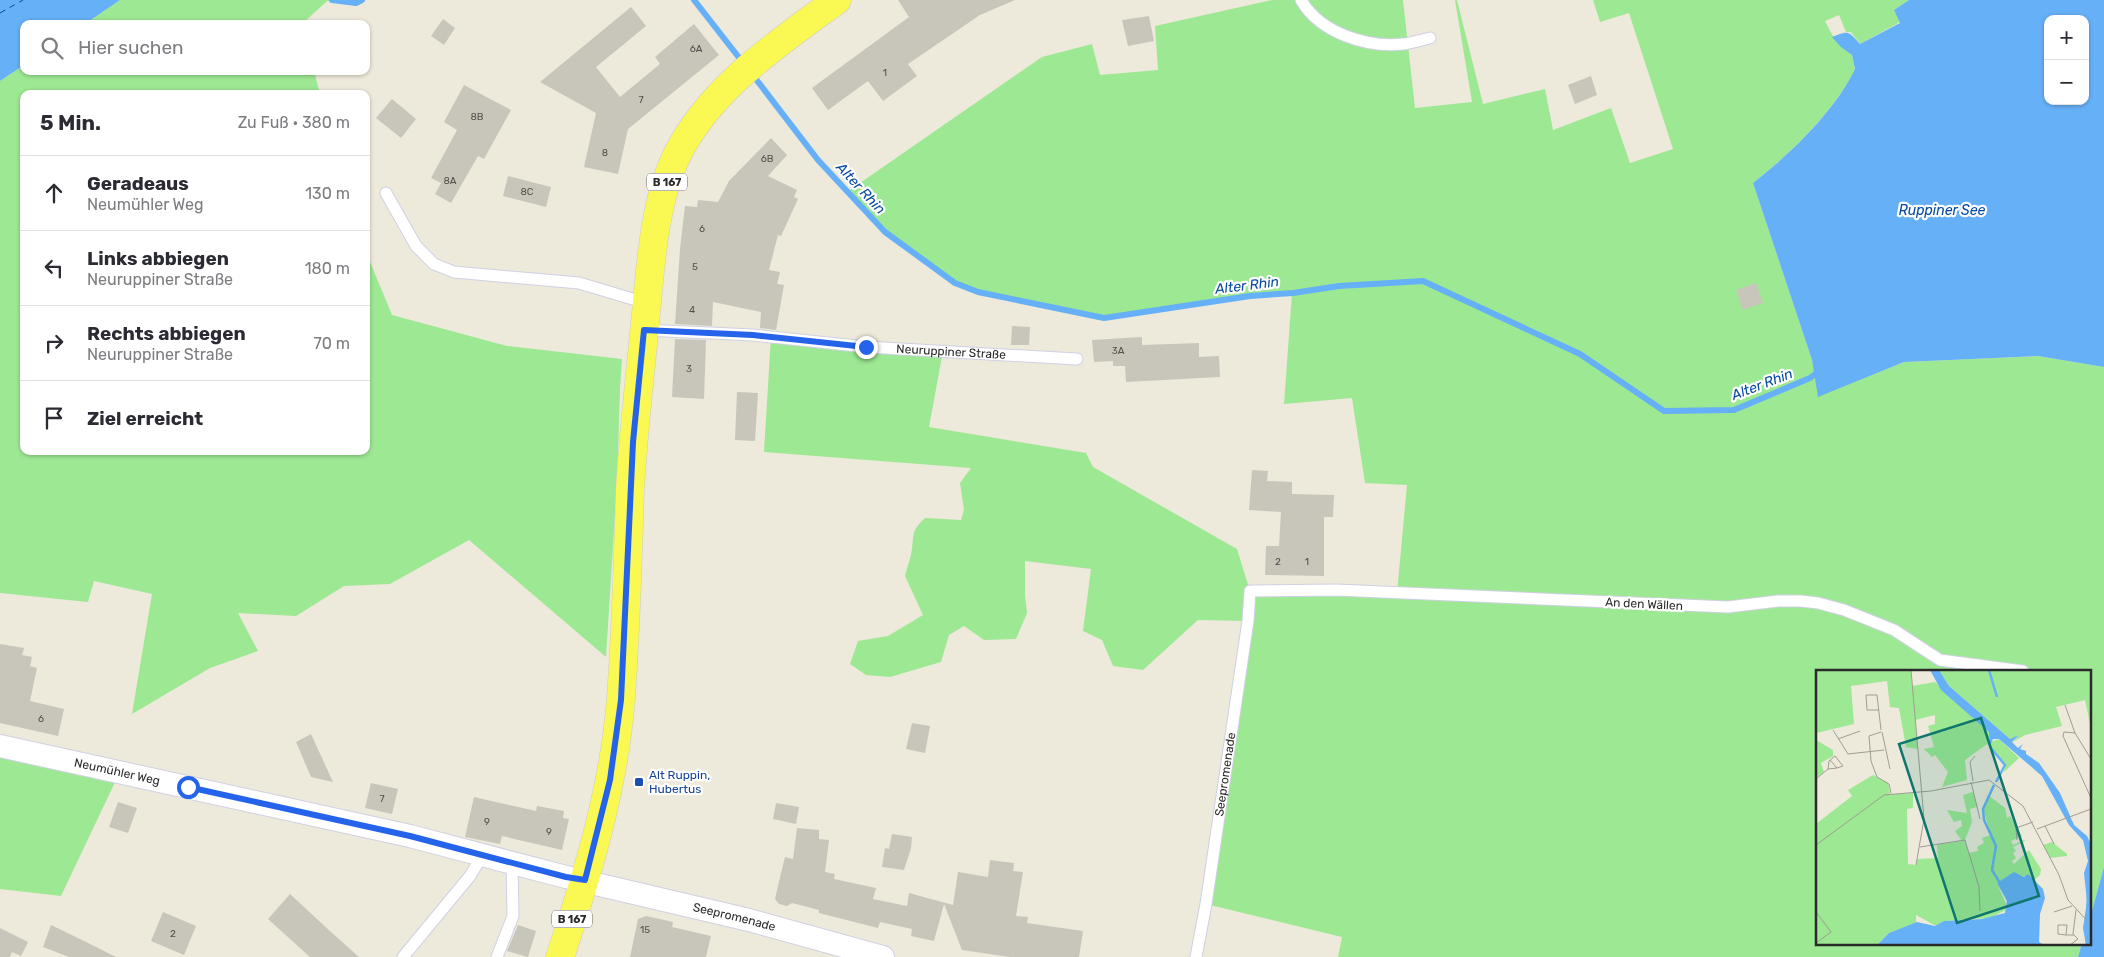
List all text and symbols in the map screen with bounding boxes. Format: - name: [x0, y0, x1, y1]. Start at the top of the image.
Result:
- map controls: [2044, 15, 2089, 105]
- button: +: [2044, 15, 2089, 60]
- search box: [20, 20, 370, 75]
- icon: search: [38, 34, 66, 62]
- text: Hier suchen: [78, 36, 184, 59]
- house number: 6A: [690, 43, 703, 55]
- button: −: [2044, 60, 2089, 105]
- house number: 1: [883, 67, 887, 79]
- house number: 7: [638, 94, 644, 106]
- text: 5 Min.: [40, 110, 101, 135]
- house number: 8B: [470, 111, 484, 123]
- text: Zu Fuß · 380 m: [238, 113, 350, 132]
- house number: 8: [602, 147, 608, 159]
- house number: 6B: [761, 153, 774, 165]
- water label: Alter Rhin: [832, 158, 889, 218]
- text: Geradeaus: [87, 172, 189, 195]
- road number: B 167: [647, 173, 687, 190]
- house number: 8A: [443, 175, 457, 187]
- icon: ahead: [40, 179, 68, 207]
- text: 130 m: [305, 184, 350, 203]
- house number: 8C: [520, 186, 534, 198]
- text: Neumühler Weg: [87, 195, 204, 214]
- water label: Ruppiner See: [1899, 202, 1986, 219]
- house number: 6: [699, 223, 705, 235]
- text: Links abbiegen: [87, 247, 229, 270]
- icon: left: [40, 254, 68, 282]
- text: 180 m: [305, 259, 350, 278]
- house number: 5: [692, 261, 698, 273]
- text: Neuruppiner Straße: [87, 270, 233, 289]
- water label: Alter Rhin: [1213, 273, 1280, 298]
- house number: 4: [689, 304, 695, 316]
- text: Rechts abbiegen: [87, 322, 246, 345]
- icon: right: [40, 329, 68, 357]
- text: 70 m: [313, 334, 350, 353]
- route end: [855, 336, 878, 359]
- street label: Neuruppiner Straße: [896, 342, 1007, 362]
- text: Neuruppiner Straße: [87, 345, 233, 364]
- house number: 3A: [1112, 345, 1125, 357]
- house number: 3: [686, 363, 692, 375]
- water label: Alter Rhin: [1728, 365, 1795, 404]
- icon: arrive: [40, 404, 68, 432]
- text: Ziel erreicht: [87, 407, 203, 430]
- house number: 2: [1275, 556, 1281, 568]
- house number: 1: [1305, 556, 1309, 568]
- street label: An den Wällen: [1605, 595, 1683, 613]
- inset map: [1816, 670, 2092, 944]
- house number: 6: [38, 713, 44, 725]
- street label: Seepromenade: [1212, 731, 1238, 817]
- street label: Neumühler Weg: [73, 756, 161, 788]
- place label: Alt Ruppin, Hubertus: [649, 768, 710, 796]
- route start: [177, 776, 200, 799]
- marker: Alt Ruppin, Hubertus: [633, 776, 645, 788]
- house number: 7: [379, 793, 385, 805]
- house number: 9: [484, 816, 490, 828]
- house number: 9: [546, 826, 552, 838]
- street label: Seepromenade: [692, 900, 777, 934]
- road number: B 167: [552, 911, 592, 928]
- house number: 15: [640, 924, 650, 936]
- house number: 2: [170, 928, 176, 940]

